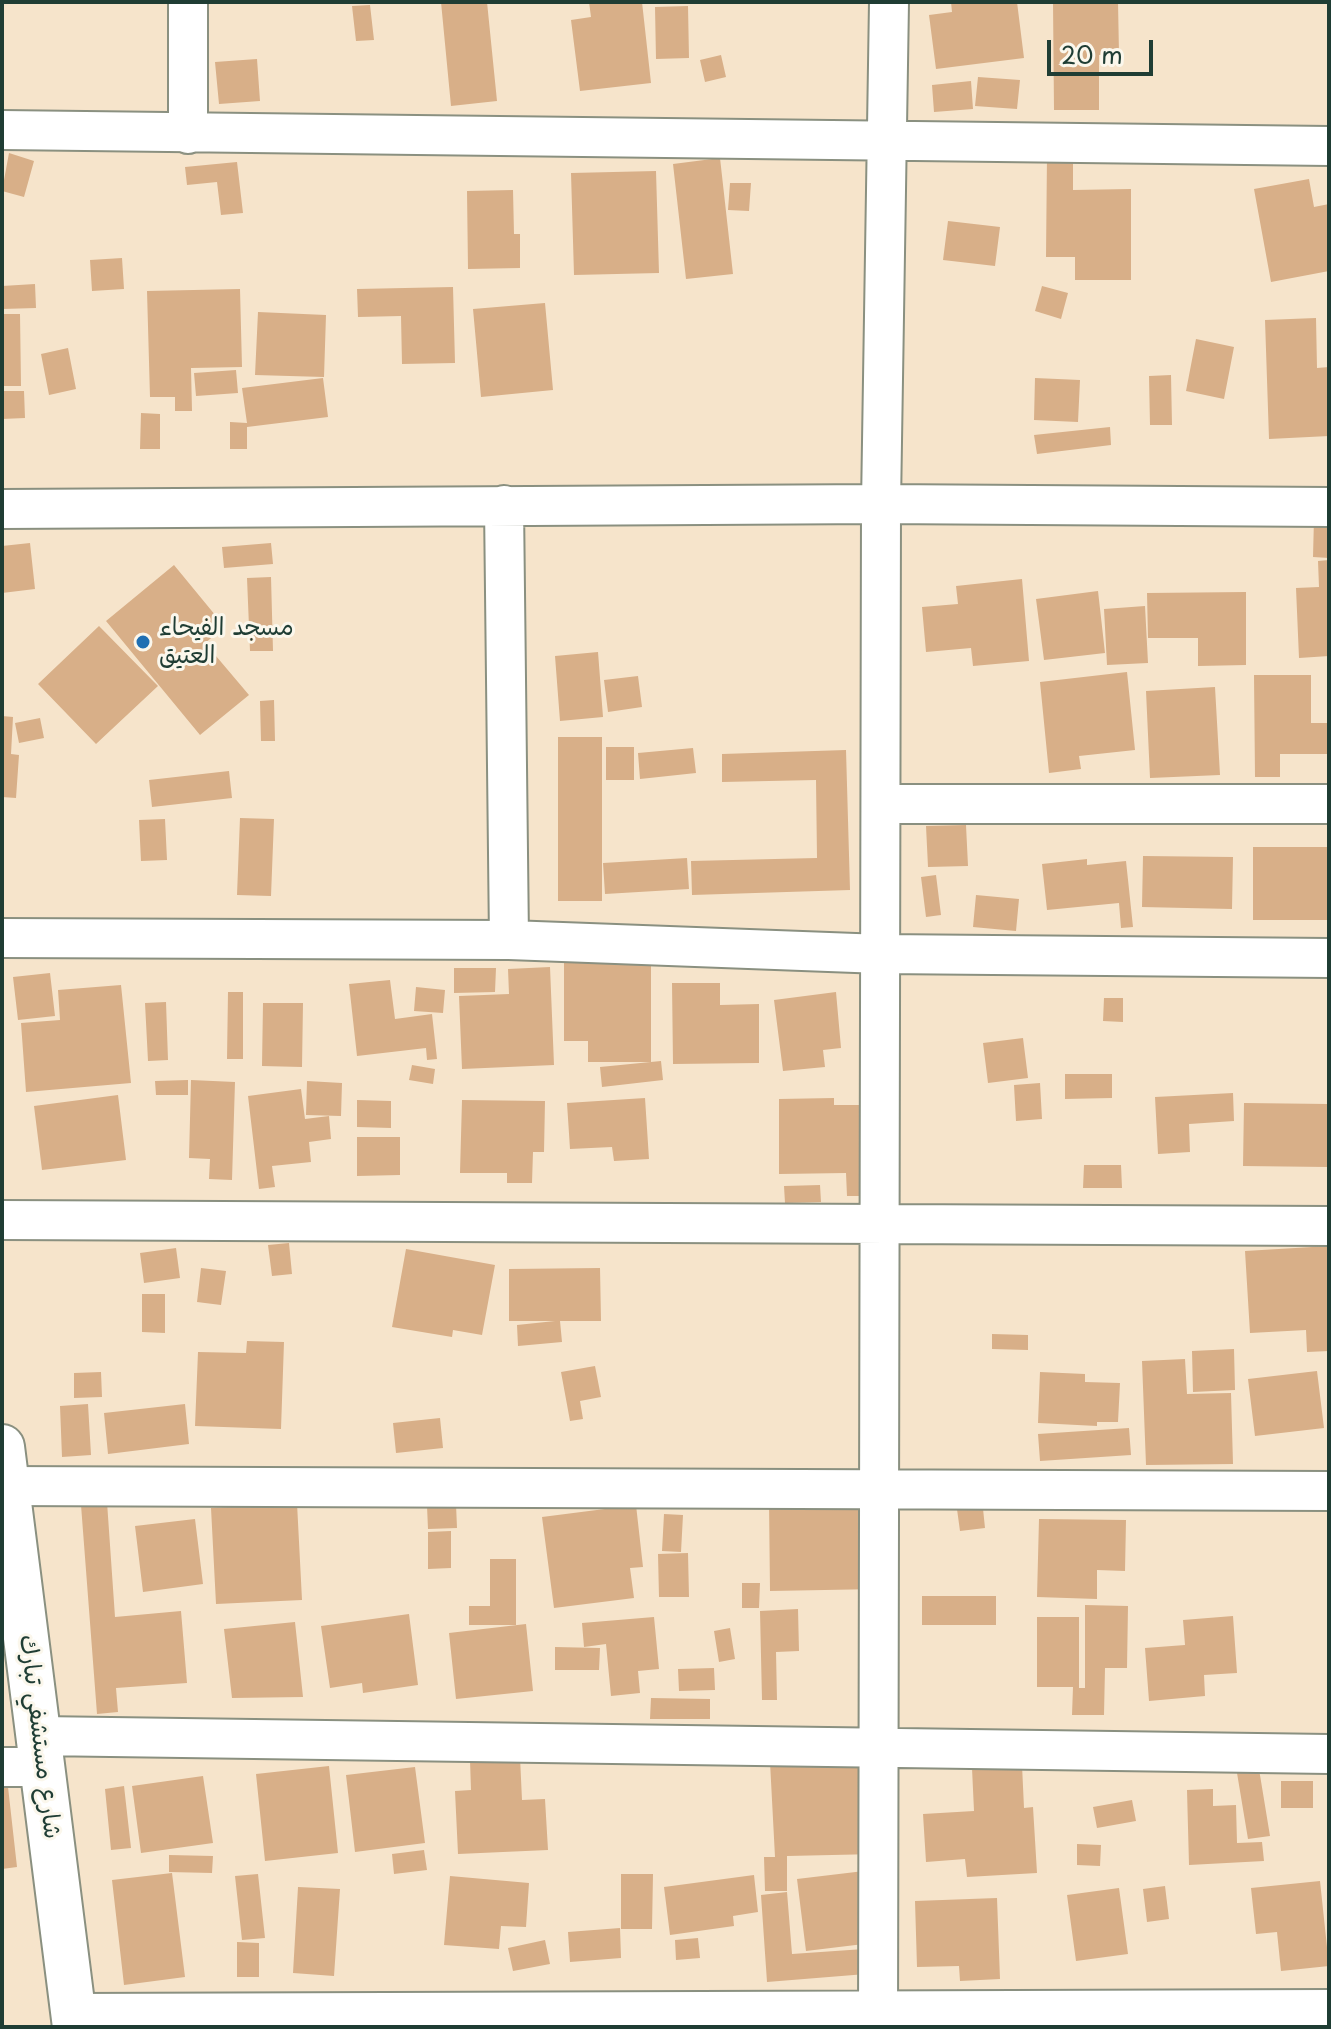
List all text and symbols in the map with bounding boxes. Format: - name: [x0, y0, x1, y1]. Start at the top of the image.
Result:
- scale bar: [1051, 24, 1157, 74]
- text: 20 m: [1061, 36, 1123, 72]
- place label: مسجد الفيحاء العتيق: [159, 614, 294, 670]
- marker: مسجد الفيحاء العتيق: [134, 633, 152, 651]
- street label: شارع مستشفي تبارك: [12, 1633, 66, 1841]

